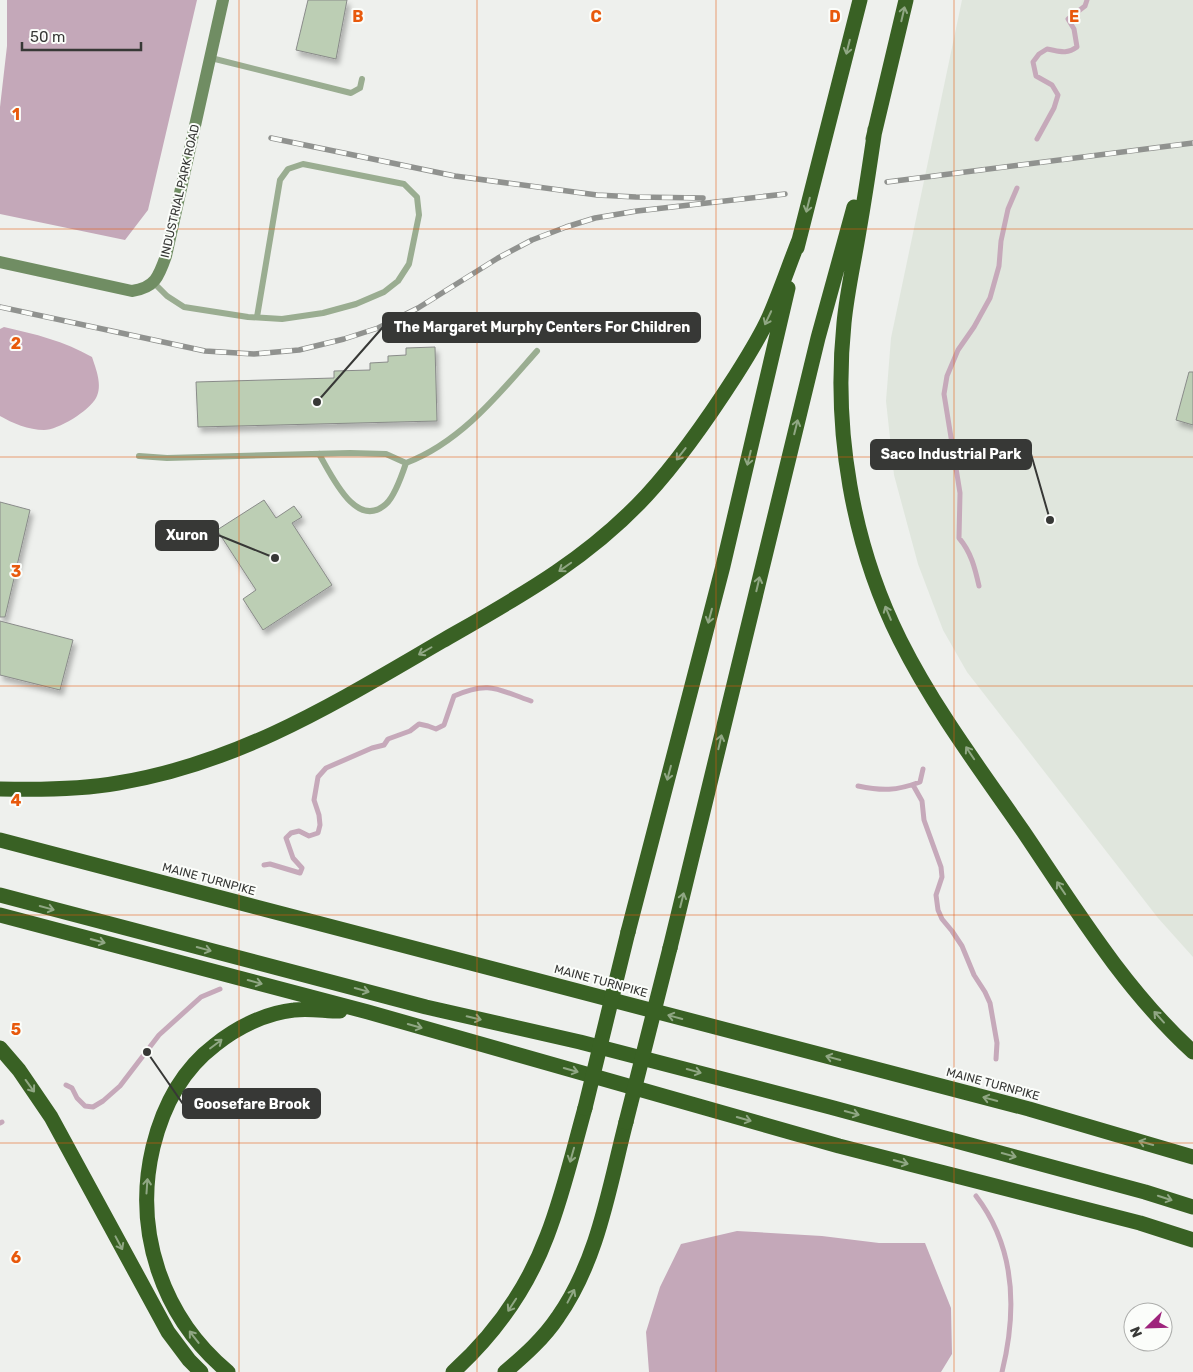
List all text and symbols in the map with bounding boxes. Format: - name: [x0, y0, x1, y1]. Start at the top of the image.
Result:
- one-way arrow: [899, 6, 908, 22]
- text: B: [352, 7, 364, 26]
- text: C: [590, 7, 602, 26]
- text: D: [829, 7, 841, 26]
- text: E: [1069, 7, 1079, 26]
- scale bar: [22, 20, 141, 52]
- text: 50 m: [30, 28, 65, 46]
- one-way arrow: [843, 39, 852, 55]
- text: 1: [12, 105, 20, 124]
- street label: INDUSTRIAL PARK ROAD: [158, 123, 202, 259]
- one-way arrow: [803, 196, 812, 212]
- one-way arrow: [763, 310, 773, 325]
- callout: The Margaret Murphy Centers For Children: [383, 313, 700, 342]
- text: The Margaret Murphy Centers For Children: [394, 319, 690, 336]
- text: 2: [11, 334, 21, 353]
- one-way arrow: [792, 419, 802, 435]
- callout: Saco Industrial Park: [871, 440, 1031, 469]
- text: Saco Industrial Park: [881, 446, 1022, 463]
- one-way arrow: [675, 447, 686, 460]
- one-way arrow: [744, 449, 753, 465]
- callout: Xuron: [156, 521, 218, 550]
- text: Xuron: [166, 527, 208, 544]
- text: 3: [11, 562, 21, 581]
- one-way arrow: [558, 562, 572, 572]
- one-way arrow: [754, 577, 763, 593]
- one-way arrow: [883, 606, 892, 621]
- one-way arrow: [705, 607, 714, 623]
- one-way arrow: [419, 646, 433, 656]
- one-way arrow: [716, 735, 725, 751]
- one-way arrow: [965, 746, 975, 760]
- one-way arrow: [664, 765, 673, 781]
- text: 4: [11, 791, 22, 810]
- street label: MAINE TURNPIKE: [161, 860, 257, 898]
- one-way arrow: [1056, 881, 1066, 895]
- one-way arrow: [677, 893, 687, 909]
- one-way arrow: [39, 903, 55, 913]
- one-way arrow: [89, 936, 105, 946]
- one-way arrow: [196, 945, 212, 954]
- street label: MAINE TURNPIKE: [553, 962, 649, 1000]
- one-way arrow: [246, 978, 262, 988]
- one-way arrow: [353, 986, 369, 995]
- one-way arrow: [668, 1011, 684, 1021]
- one-way arrow: [1153, 1011, 1165, 1024]
- one-way arrow: [466, 1014, 482, 1023]
- text: 5: [11, 1020, 21, 1039]
- one-way arrow: [406, 1021, 422, 1031]
- one-way arrow: [209, 1039, 222, 1050]
- one-way arrow: [825, 1052, 841, 1062]
- street label: MAINE TURNPIKE: [945, 1065, 1041, 1103]
- one-way arrow: [563, 1066, 579, 1075]
- one-way arrow: [686, 1067, 702, 1077]
- one-way arrow: [25, 1079, 36, 1092]
- callout: Goosefare Brook: [183, 1089, 320, 1118]
- one-way arrow: [982, 1094, 998, 1103]
- text: Goosefare Brook: [194, 1096, 311, 1113]
- one-way arrow: [843, 1108, 859, 1118]
- one-way arrow: [736, 1114, 752, 1124]
- one-way arrow: [1139, 1138, 1155, 1147]
- one-way arrow: [566, 1147, 576, 1163]
- one-way arrow: [1000, 1151, 1016, 1160]
- one-way arrow: [892, 1158, 908, 1167]
- one-way arrow: [143, 1178, 152, 1194]
- one-way arrow: [1157, 1194, 1173, 1204]
- one-way arrow: [114, 1235, 124, 1250]
- text: 6: [11, 1248, 21, 1267]
- one-way arrow: [566, 1288, 576, 1303]
- one-way arrow: [507, 1298, 517, 1312]
- north arrow: [1123, 1302, 1173, 1352]
- text: N: [1127, 1324, 1146, 1340]
- one-way arrow: [189, 1331, 200, 1344]

